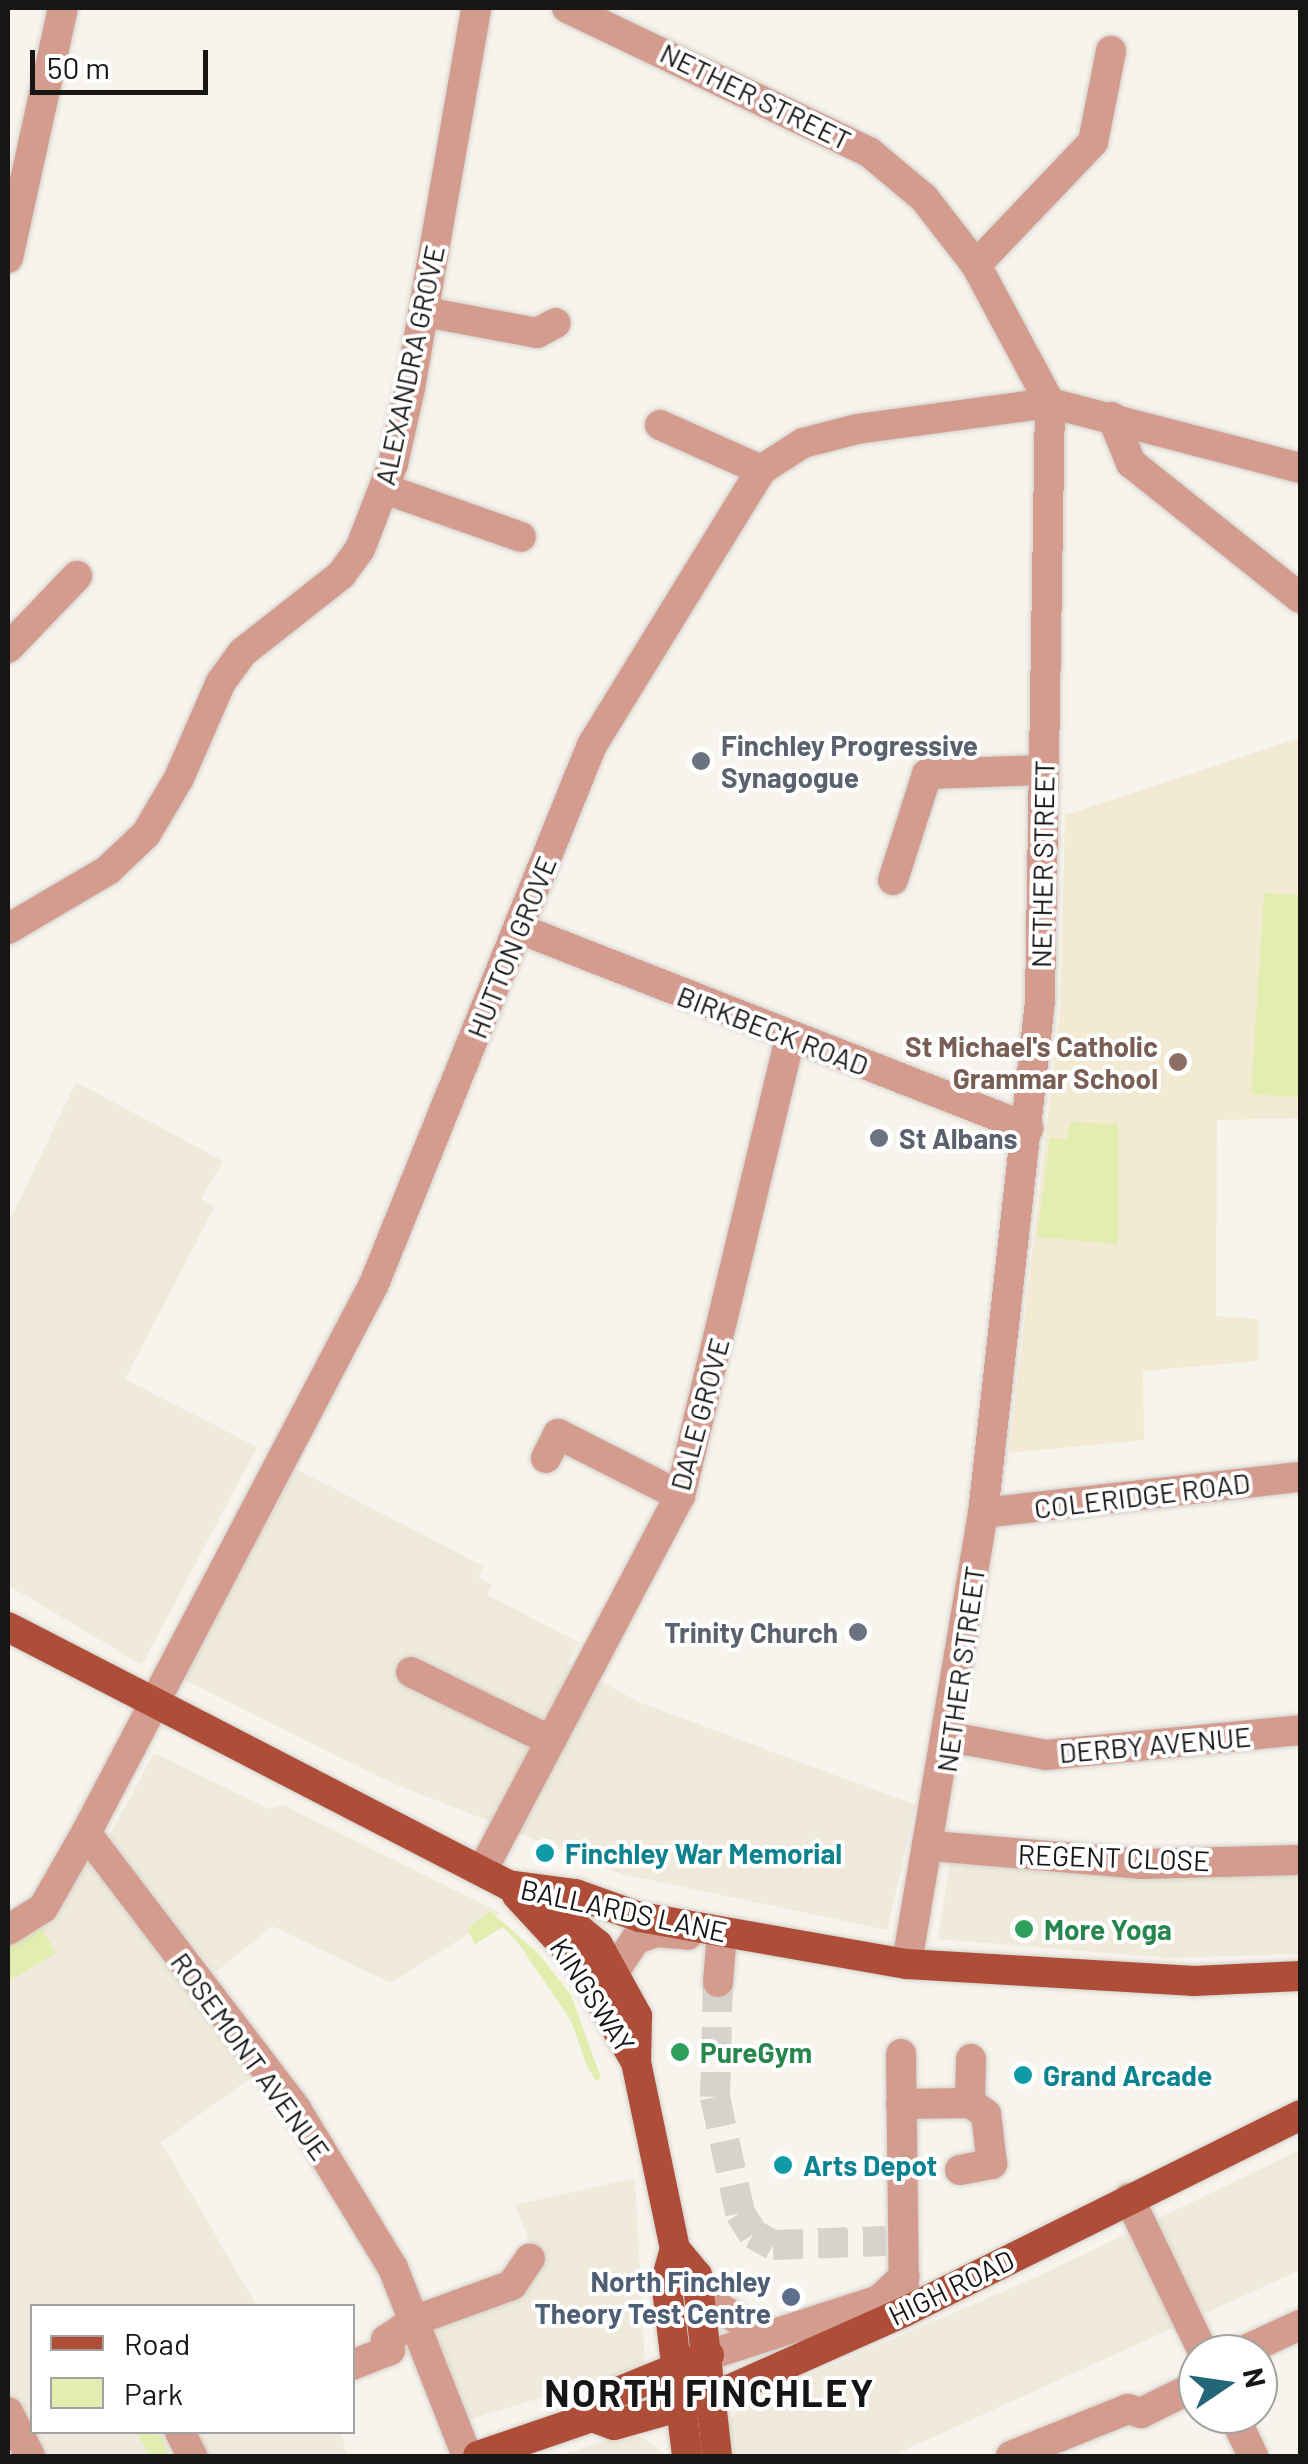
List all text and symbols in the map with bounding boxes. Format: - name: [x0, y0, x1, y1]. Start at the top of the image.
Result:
- scale bar: [35, 30, 212, 92]
- street label: NETHER STREET: [655, 35, 857, 157]
- text: 50 m: [47, 49, 110, 85]
- street label: ALEXANDRA GROVE: [367, 242, 451, 488]
- place label: Finchley Progressive Synagogue: [721, 728, 978, 794]
- marker: Finchley Progressive Synagogue: [690, 750, 712, 772]
- street label: NETHER STREET: [1023, 760, 1061, 968]
- street label: HUTTON GROVE: [459, 851, 563, 1043]
- street label: BIRKBECK ROAD: [673, 978, 873, 1082]
- place label: St Michael's Catholic Grammar School: [905, 1029, 1158, 1095]
- marker: St Michael's Catholic Grammar School: [1167, 1051, 1189, 1073]
- place label: St Albans: [899, 1121, 1018, 1155]
- marker: St Albans: [868, 1127, 890, 1149]
- street label: DALE GROVE: [662, 1334, 736, 1494]
- street label: COLERIDGE ROAD: [1032, 1465, 1252, 1525]
- street label: NETHER STREET: [929, 1564, 991, 1774]
- place label: Trinity Church: [664, 1615, 838, 1649]
- marker: Trinity Church: [847, 1621, 869, 1643]
- street label: DERBY AVENUE: [1058, 1719, 1252, 1769]
- place label: Finchley War Memorial: [565, 1836, 842, 1870]
- street label: REGENT CLOSE: [1017, 1837, 1211, 1877]
- marker: Finchley War Memorial: [534, 1842, 556, 1864]
- street label: BALLARDS LANE: [518, 1872, 730, 1948]
- place label: More Yoga: [1044, 1912, 1172, 1946]
- marker: More Yoga: [1013, 1918, 1035, 1940]
- street label: KINGSWAY: [544, 1932, 642, 2058]
- street label: ROSEMONT AVENUE: [164, 1946, 338, 2166]
- place label: PureGym: [700, 2035, 812, 2069]
- marker: PureGym: [669, 2041, 691, 2063]
- place label: Grand Arcade: [1043, 2058, 1212, 2092]
- marker: Grand Arcade: [1012, 2064, 1034, 2086]
- place label: Arts Depot: [803, 2148, 937, 2182]
- marker: Arts Depot: [772, 2154, 794, 2176]
- street label: HIGH ROAD: [883, 2242, 1019, 2332]
- place label: North Finchley Theory Test Centre: [534, 2264, 771, 2330]
- marker: North Finchley Theory Test Centre: [780, 2286, 802, 2308]
- legend: [30, 2304, 355, 2434]
- text: Road: [124, 2325, 190, 2361]
- north arrow: [1178, 2334, 1278, 2434]
- text: N: [1237, 2365, 1274, 2391]
- district label: NORTH FINCHLEY: [544, 2370, 876, 2416]
- text: Park: [124, 2375, 183, 2411]

